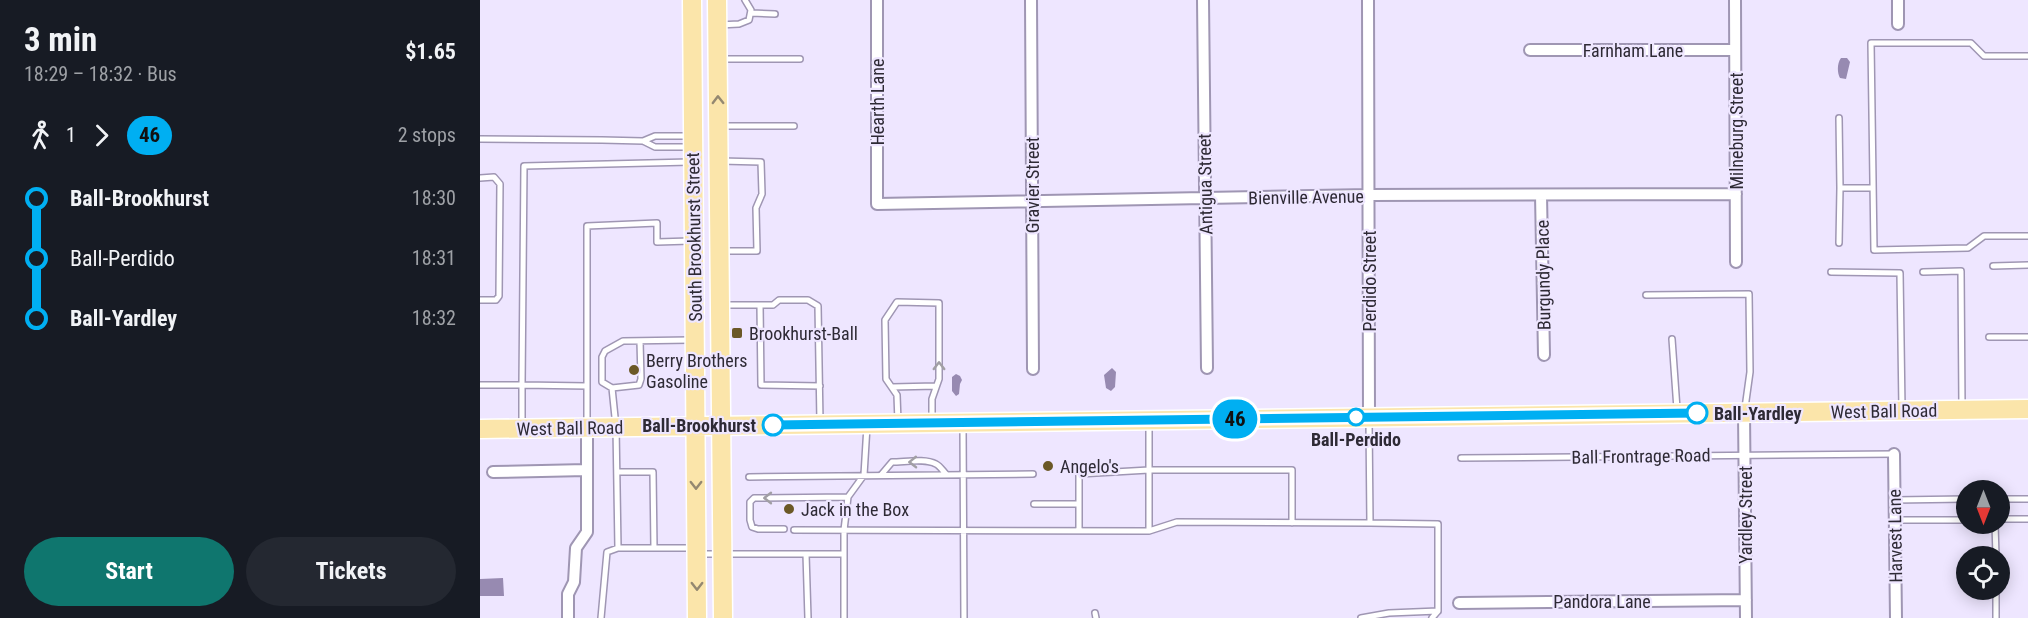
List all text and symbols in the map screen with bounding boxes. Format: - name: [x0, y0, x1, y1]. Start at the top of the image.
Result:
- text: 3 min: [24, 20, 97, 59]
- text: $1.65: [405, 39, 456, 64]
- street label: Farnham Lane: [1583, 40, 1683, 61]
- street label: Hearth Lane: [867, 59, 888, 145]
- text: 18:29 – 18:32 · Bus: [24, 62, 177, 86]
- street label: Milneburg Street: [1726, 72, 1747, 190]
- one-way arrow: [712, 95, 725, 104]
- icon: walk: [24, 119, 57, 152]
- icon: forward: [85, 119, 118, 152]
- text: 1: [66, 123, 76, 147]
- text: 46: [139, 123, 160, 147]
- text: 2 stops: [398, 123, 456, 147]
- street label: Antigua Street: [1194, 133, 1216, 235]
- street label: Gravier Street: [1022, 137, 1043, 233]
- street label: South Brookhurst Street: [682, 152, 706, 322]
- street label: Bienville Avenue: [1248, 185, 1364, 209]
- text: Ball-Brookhurst: [70, 186, 209, 211]
- text: 18:30: [412, 186, 456, 210]
- street label: Burgundy Place: [1532, 220, 1554, 330]
- street label: Perdido Street: [1359, 231, 1380, 331]
- text: Ball-Perdido: [70, 246, 175, 271]
- text: 18:31: [412, 246, 456, 270]
- text: Ball-Yardley: [70, 306, 177, 331]
- text: 18:32: [412, 306, 456, 330]
- place label: Brookhurst-Ball: [749, 323, 858, 344]
- marker: Brookhurst-Ball: [730, 326, 744, 340]
- place label: Berry Brothers Gasoline: [646, 350, 747, 392]
- one-way arrow: [933, 361, 945, 370]
- marker: Berry Brothers Gasoline: [627, 363, 641, 377]
- line badge: 46: [1208, 400, 1262, 438]
- street label: West Ball Road: [1831, 400, 1937, 422]
- marker: Ball-Yardley: [1686, 402, 1708, 424]
- place label: Ball-Yardley: [1714, 403, 1802, 424]
- text: 46: [1224, 407, 1246, 431]
- marker: Ball-Perdido: [1347, 408, 1365, 426]
- marker: Ball-Brookhurst: [762, 414, 784, 436]
- place label: Ball-Brookhurst: [642, 415, 756, 436]
- street label: West Ball Road: [517, 417, 623, 439]
- place label: Ball-Perdido: [1311, 429, 1401, 450]
- street label: Ball Frontrage Road: [1571, 444, 1711, 468]
- one-way arrow: [908, 456, 917, 468]
- place label: Angelo's: [1060, 456, 1119, 477]
- marker: Angelo's: [1041, 459, 1055, 473]
- street label: Yardley Street: [1735, 466, 1756, 564]
- one-way arrow: [690, 480, 702, 489]
- north arrow: [1956, 480, 2010, 534]
- map controls: [1956, 480, 2010, 600]
- street label: Harvest Lane: [1884, 489, 1906, 583]
- one-way arrow: [764, 492, 773, 504]
- place label: Jack in the Box: [801, 499, 909, 520]
- marker: Jack in the Box: [782, 502, 796, 516]
- button: Start: [24, 537, 234, 606]
- button: Tickets: [246, 537, 456, 606]
- button: locate: [1956, 546, 2010, 600]
- one-way arrow: [691, 582, 703, 591]
- street label: Pandora Lane: [1553, 591, 1651, 612]

